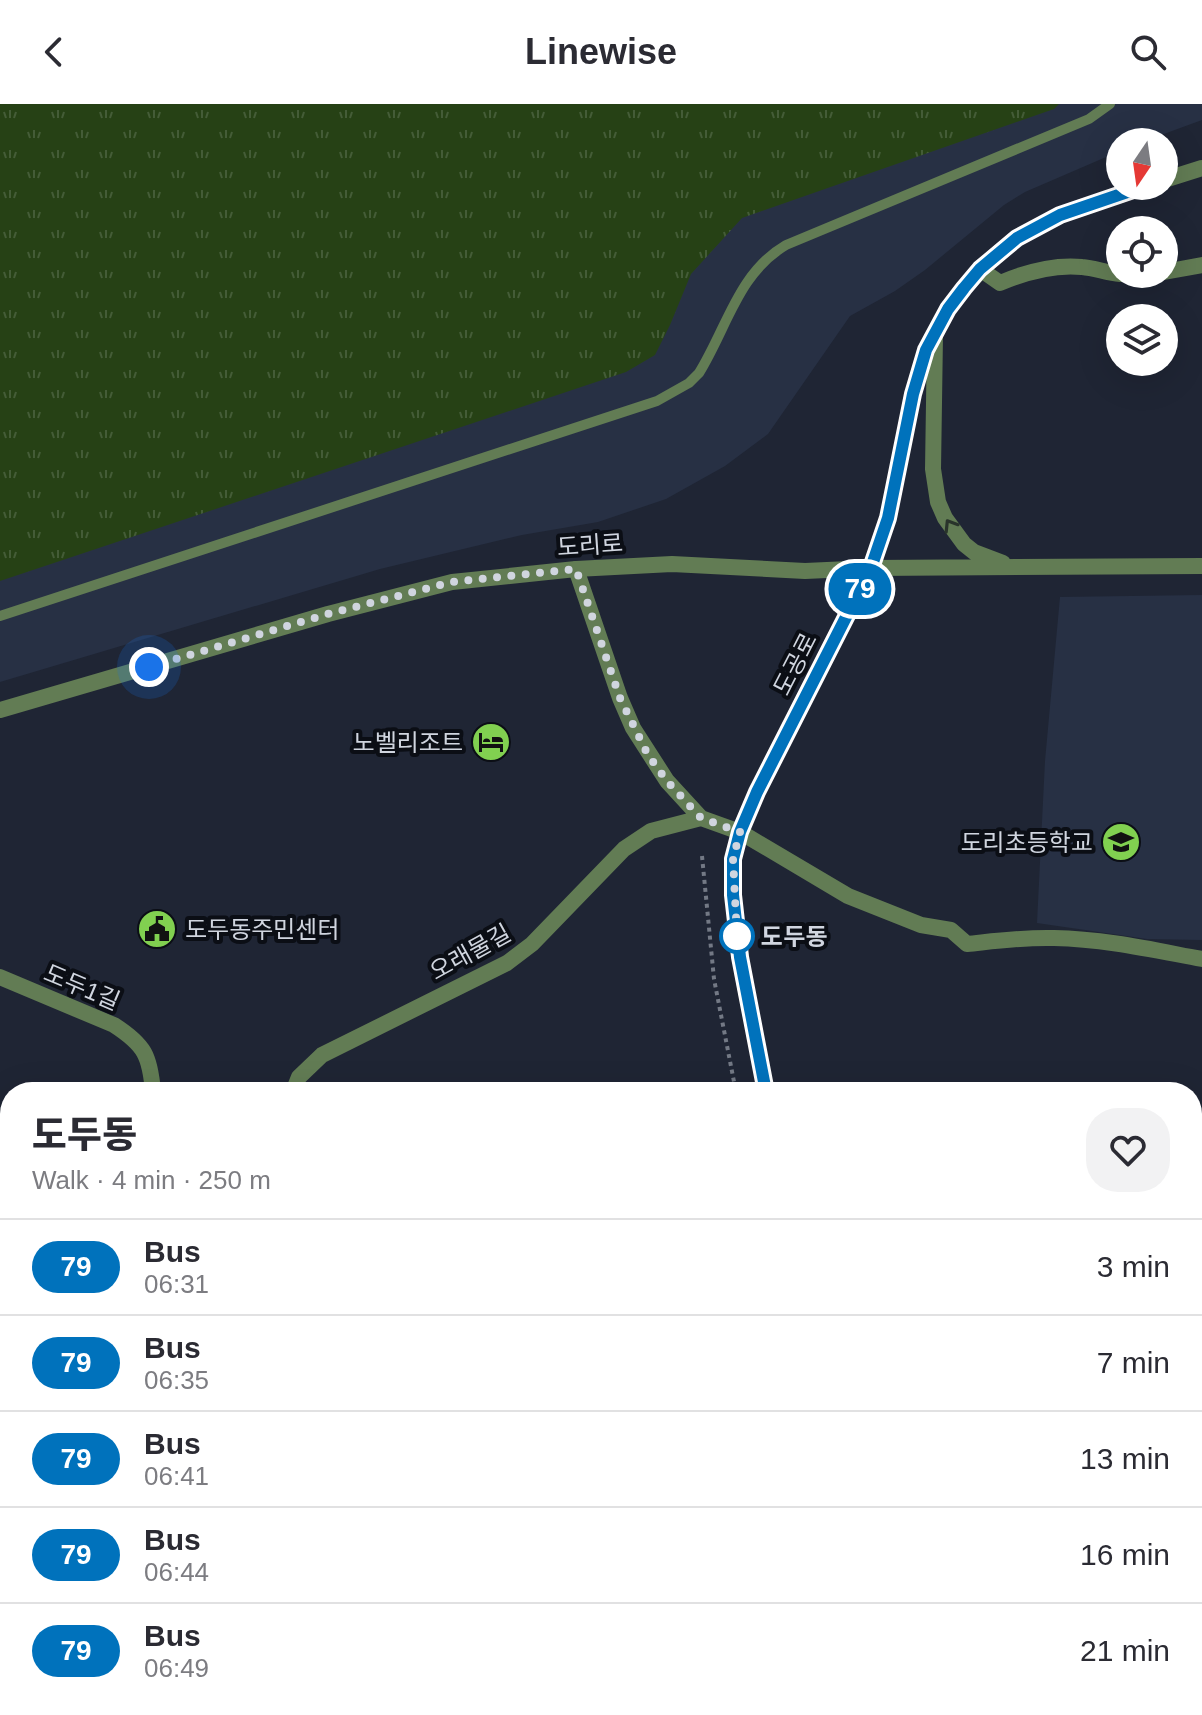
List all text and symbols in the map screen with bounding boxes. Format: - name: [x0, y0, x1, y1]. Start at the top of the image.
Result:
- icon: back: [32, 30, 76, 74]
- icon: search: [1126, 30, 1170, 74]
- text: Linewise: [525, 31, 677, 72]
- north arrow: [1106, 128, 1178, 200]
- map controls: [1106, 128, 1178, 376]
- button: locate: [1106, 216, 1178, 288]
- button: layers: [1106, 304, 1178, 376]
- one-way arrow: [945, 519, 960, 533]
- street label: 도리로: [556, 529, 624, 561]
- line badge: 79: [824, 563, 896, 615]
- text: 79: [844, 573, 876, 604]
- street label: 도공로: [768, 628, 822, 700]
- your location: [129, 647, 169, 687]
- hotel icon: 노벨리조트: [470, 721, 512, 763]
- place label: 노벨리조트: [353, 729, 463, 756]
- school or university icon: 도리초등학교: [1100, 821, 1142, 863]
- place label: 도리초등학교: [961, 829, 1093, 856]
- public building icon: 도두동주민센터: [136, 908, 178, 950]
- place label: 도두동주민센터: [185, 916, 340, 943]
- street label: 오래물길: [425, 919, 515, 985]
- marker: 도두동: [720, 919, 754, 953]
- place label: 도두동: [761, 923, 827, 950]
- street label: 도두1길: [40, 959, 124, 1015]
- button: heart: [1086, 1108, 1170, 1192]
- text: 도두동: [32, 1114, 137, 1156]
- text: Walk · 4 min · 250 m: [32, 1165, 271, 1195]
- text: Bus: [144, 1235, 201, 1268]
- text: 3 min: [1097, 1250, 1170, 1283]
- text: 79: [60, 1251, 92, 1282]
- text: 06:31: [144, 1269, 209, 1299]
- text: Bus: [144, 1331, 201, 1364]
- text: 7 min: [1097, 1346, 1170, 1379]
- text: 79: [60, 1347, 92, 1378]
- text: 06:35: [144, 1365, 209, 1395]
- text: Bus: [144, 1427, 201, 1460]
- text: 13 min: [1080, 1442, 1170, 1475]
- text: 79: [60, 1443, 92, 1474]
- text: 06:41: [144, 1461, 209, 1491]
- text: Bus: [144, 1523, 201, 1556]
- text: 16 min: [1080, 1538, 1170, 1571]
- text: 79: [60, 1539, 92, 1570]
- text: 06:44: [144, 1557, 209, 1587]
- text: Bus: [144, 1619, 201, 1652]
- text: 21 min: [1080, 1634, 1170, 1667]
- text: 79: [60, 1635, 92, 1666]
- text: 06:49: [144, 1653, 209, 1683]

